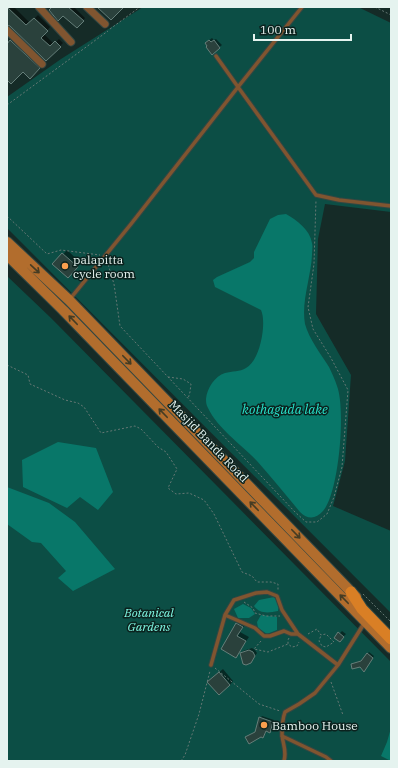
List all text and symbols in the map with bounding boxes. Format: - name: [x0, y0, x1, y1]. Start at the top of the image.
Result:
- scale bar: [254, 16, 351, 42]
- text: 100 m: [260, 22, 296, 37]
- place label: palapitta cycle room: [73, 252, 135, 281]
- marker: palapitta cycle room: [60, 261, 70, 271]
- one-way arrow: [30, 264, 40, 273]
- one-way arrow: [68, 315, 78, 325]
- one-way arrow: [123, 355, 132, 365]
- street label: Masjid Banda Road: [166, 397, 252, 485]
- water label: kothaguda lake: [242, 401, 328, 418]
- one-way arrow: [158, 408, 168, 418]
- one-way arrow: [249, 501, 259, 511]
- one-way arrow: [291, 529, 301, 539]
- one-way arrow: [340, 594, 349, 604]
- park label: Botanical Gardens: [123, 605, 174, 634]
- place label: Bamboo House: [272, 718, 358, 733]
- marker: Bamboo House: [259, 720, 269, 730]

